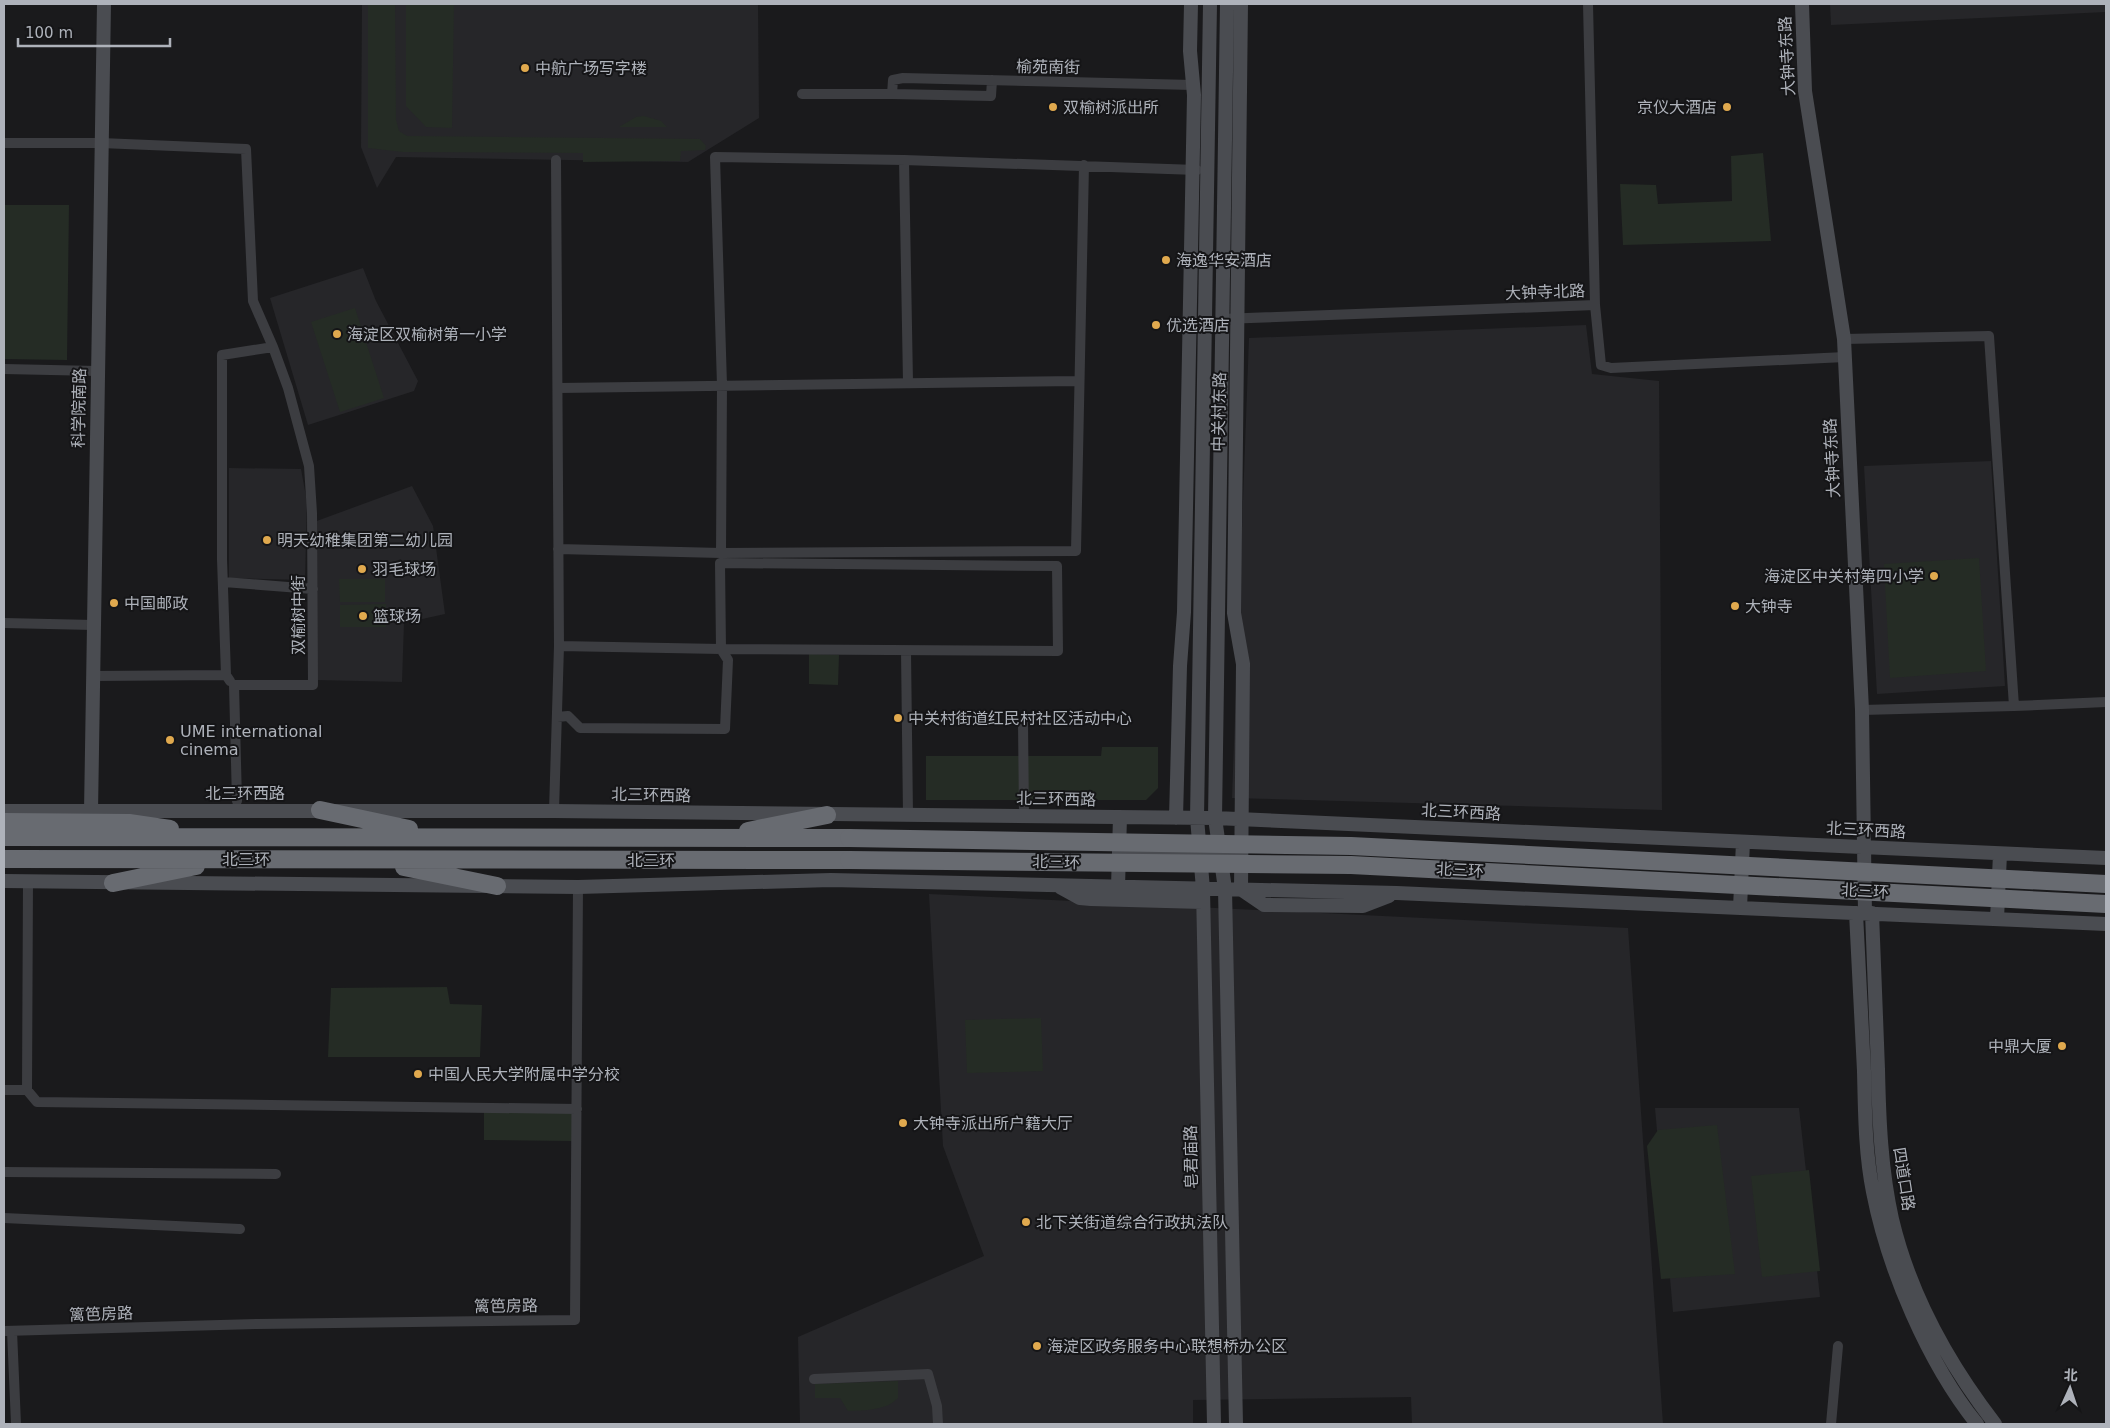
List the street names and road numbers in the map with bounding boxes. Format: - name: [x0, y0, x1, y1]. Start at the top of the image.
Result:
- street label: 大钟寺东路: [1775, 16, 1799, 96]
- street label: 榆苑南街: [1016, 57, 1080, 77]
- street label: 大钟寺北路: [1505, 281, 1585, 303]
- street label: 科学院南路: [69, 368, 89, 448]
- street label: 中关村东路: [1209, 372, 1229, 452]
- street label: 大钟寺东路: [1820, 418, 1844, 498]
- street label: 双榆树中街: [289, 575, 308, 655]
- street label: 北三环西路: [205, 784, 285, 803]
- street label: 北三环西路: [611, 785, 691, 805]
- street label: 北三环西路: [1016, 789, 1096, 809]
- street label: 北三环西路: [1421, 800, 1501, 824]
- street label: 北三环西路: [1826, 818, 1906, 842]
- street label: 北三环: [222, 850, 270, 869]
- street label: 北三环: [627, 851, 675, 870]
- street label: 北三环: [1032, 852, 1080, 872]
- street label: 北三环: [1436, 859, 1484, 881]
- street label: 北三环: [1841, 880, 1889, 902]
- street label: 皂君庙路: [1181, 1125, 1201, 1189]
- street label: 四道口路: [1890, 1146, 1918, 1212]
- street label: 篱笆房路: [474, 1296, 538, 1316]
- street label: 篱笆房路: [69, 1303, 133, 1325]

